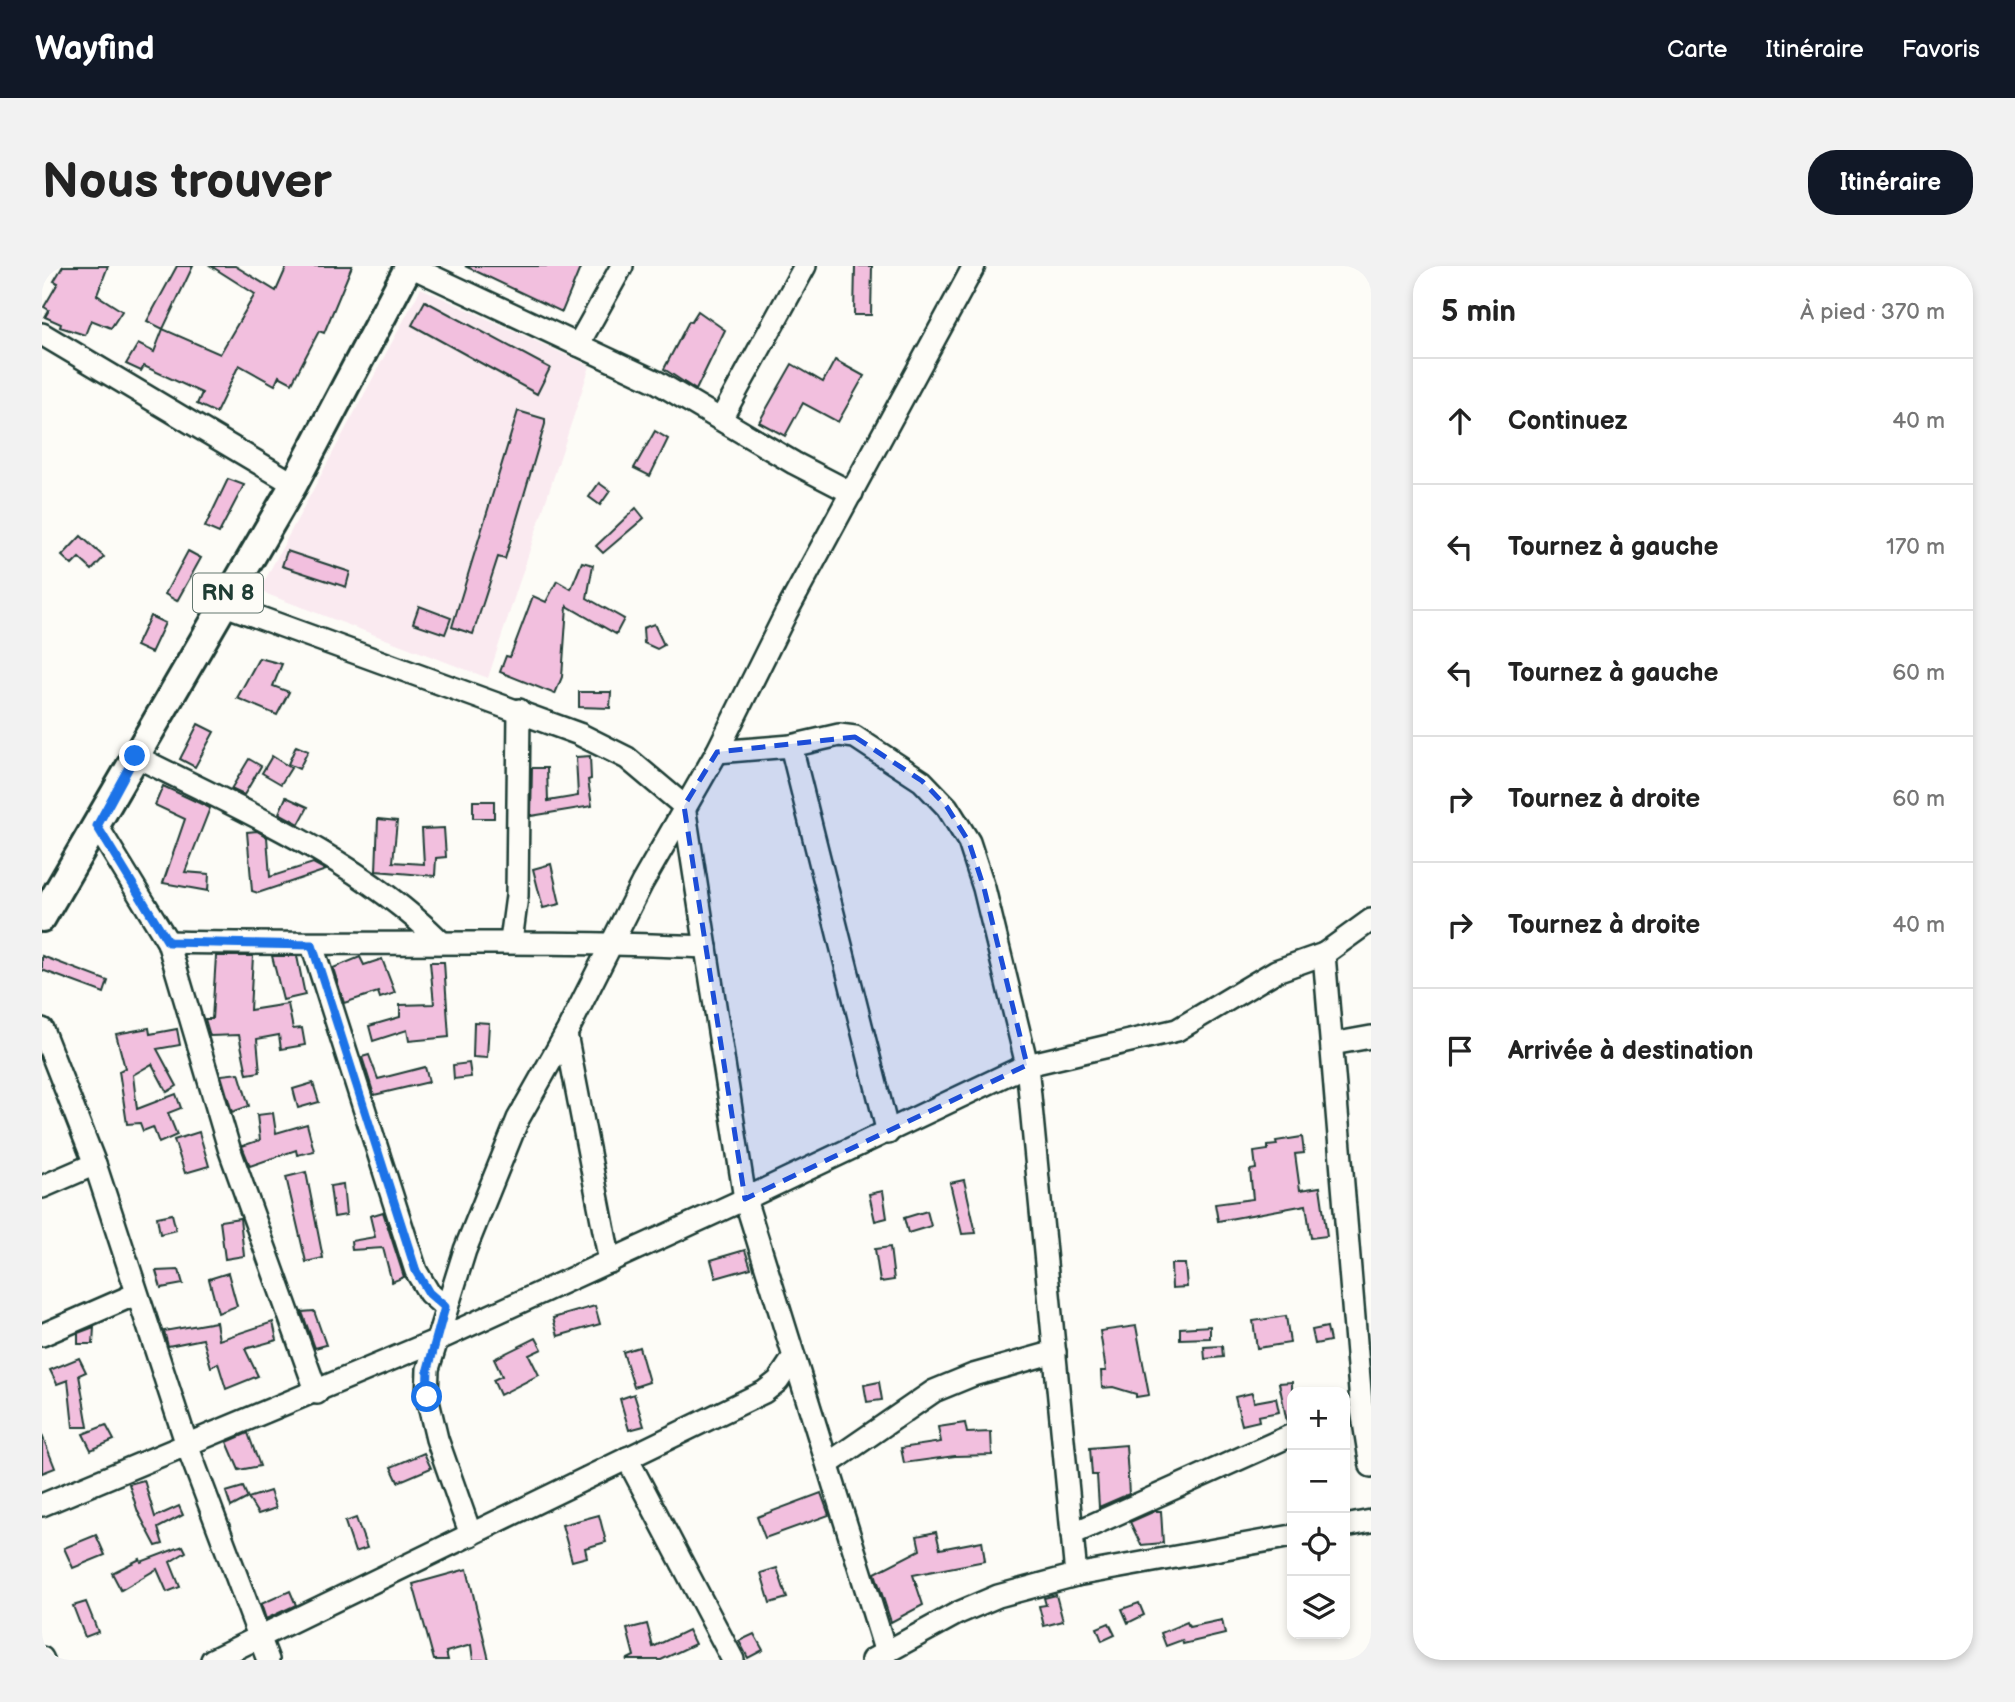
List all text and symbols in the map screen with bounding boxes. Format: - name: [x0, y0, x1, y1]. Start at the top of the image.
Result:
- text: Wayfind: [35, 29, 154, 69]
- text: Carte: [1667, 35, 1728, 64]
- text: Itinéraire: [1766, 35, 1864, 64]
- text: Favoris: [1902, 35, 1980, 64]
- button: Itinéraire: [1808, 150, 1973, 215]
- text: Nous trouver: [42, 153, 332, 212]
- text: 5 min: [1441, 294, 1516, 330]
- text: À pied · 370 m: [1800, 298, 1945, 326]
- icon: ahead: [1441, 402, 1479, 440]
- text: Continuez: [1508, 406, 1628, 437]
- text: 40 m: [1892, 407, 1945, 435]
- icon: left: [1441, 528, 1479, 566]
- text: Tournez à gauche: [1508, 532, 1719, 563]
- text: 170 m: [1886, 533, 1945, 561]
- road number: RN 8: [193, 574, 263, 612]
- icon: left: [1441, 654, 1479, 692]
- text: Tournez à gauche: [1508, 658, 1719, 689]
- text: 60 m: [1892, 659, 1945, 687]
- route end: [119, 740, 150, 771]
- icon: right: [1441, 780, 1479, 818]
- text: Tournez à droite: [1508, 784, 1700, 815]
- text: 60 m: [1892, 785, 1945, 813]
- icon: right: [1441, 906, 1479, 944]
- text: Tournez à droite: [1508, 910, 1700, 941]
- text: 40 m: [1892, 911, 1945, 939]
- icon: arrive: [1441, 1032, 1479, 1070]
- text: Arrivée à destination: [1508, 1036, 1754, 1067]
- route start: [411, 1381, 442, 1412]
- map controls: [1287, 1387, 1350, 1639]
- button: +: [1287, 1387, 1350, 1450]
- button: −: [1287, 1450, 1350, 1513]
- button: locate: [1287, 1513, 1350, 1576]
- button: layers: [1287, 1576, 1350, 1639]

